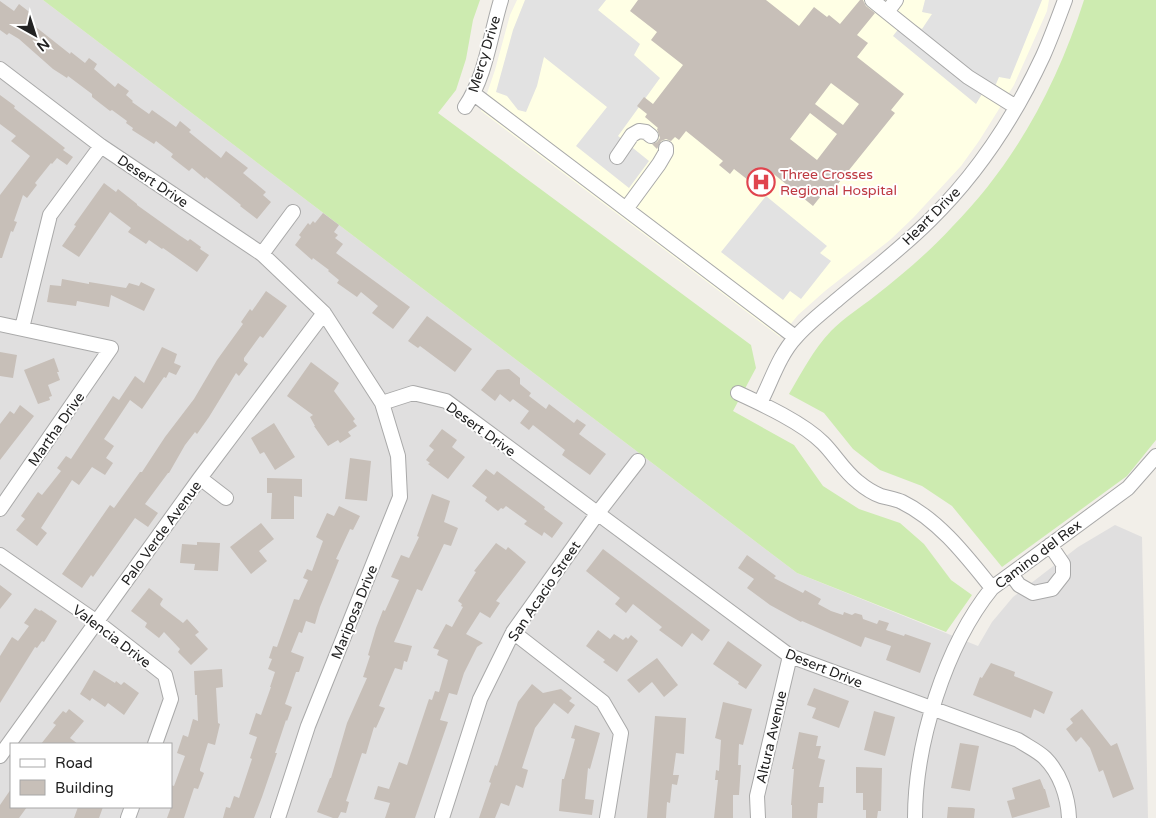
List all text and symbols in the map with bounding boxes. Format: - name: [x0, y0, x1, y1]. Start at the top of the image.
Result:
- north arrow: [10, 10, 60, 60]
- street label: Mercy Drive: [465, 14, 504, 95]
- text: N: [33, 35, 53, 55]
- street label: Desert Drive: [114, 152, 191, 211]
- place label: Three Crosses Regional Hospital: [780, 166, 897, 199]
- hospital icon: Three Crosses Regional Hospital: [746, 167, 776, 197]
- street label: Heart Drive: [899, 184, 964, 249]
- street label: Martha Drive: [25, 389, 88, 470]
- street label: Desert Drive: [443, 399, 519, 460]
- street label: Palo Verde Avenue: [118, 478, 205, 589]
- street label: Camino del Rex: [992, 516, 1085, 592]
- street label: San Acacio Street: [505, 537, 585, 645]
- street label: Mariposa Drive: [328, 562, 381, 662]
- street label: Valencia Drive: [69, 601, 154, 671]
- street label: Desert Drive: [783, 645, 865, 692]
- street label: Altura Avenue: [753, 689, 790, 785]
- legend: [10, 743, 172, 808]
- text: Road: [55, 754, 93, 772]
- text: Building: [55, 779, 114, 797]

